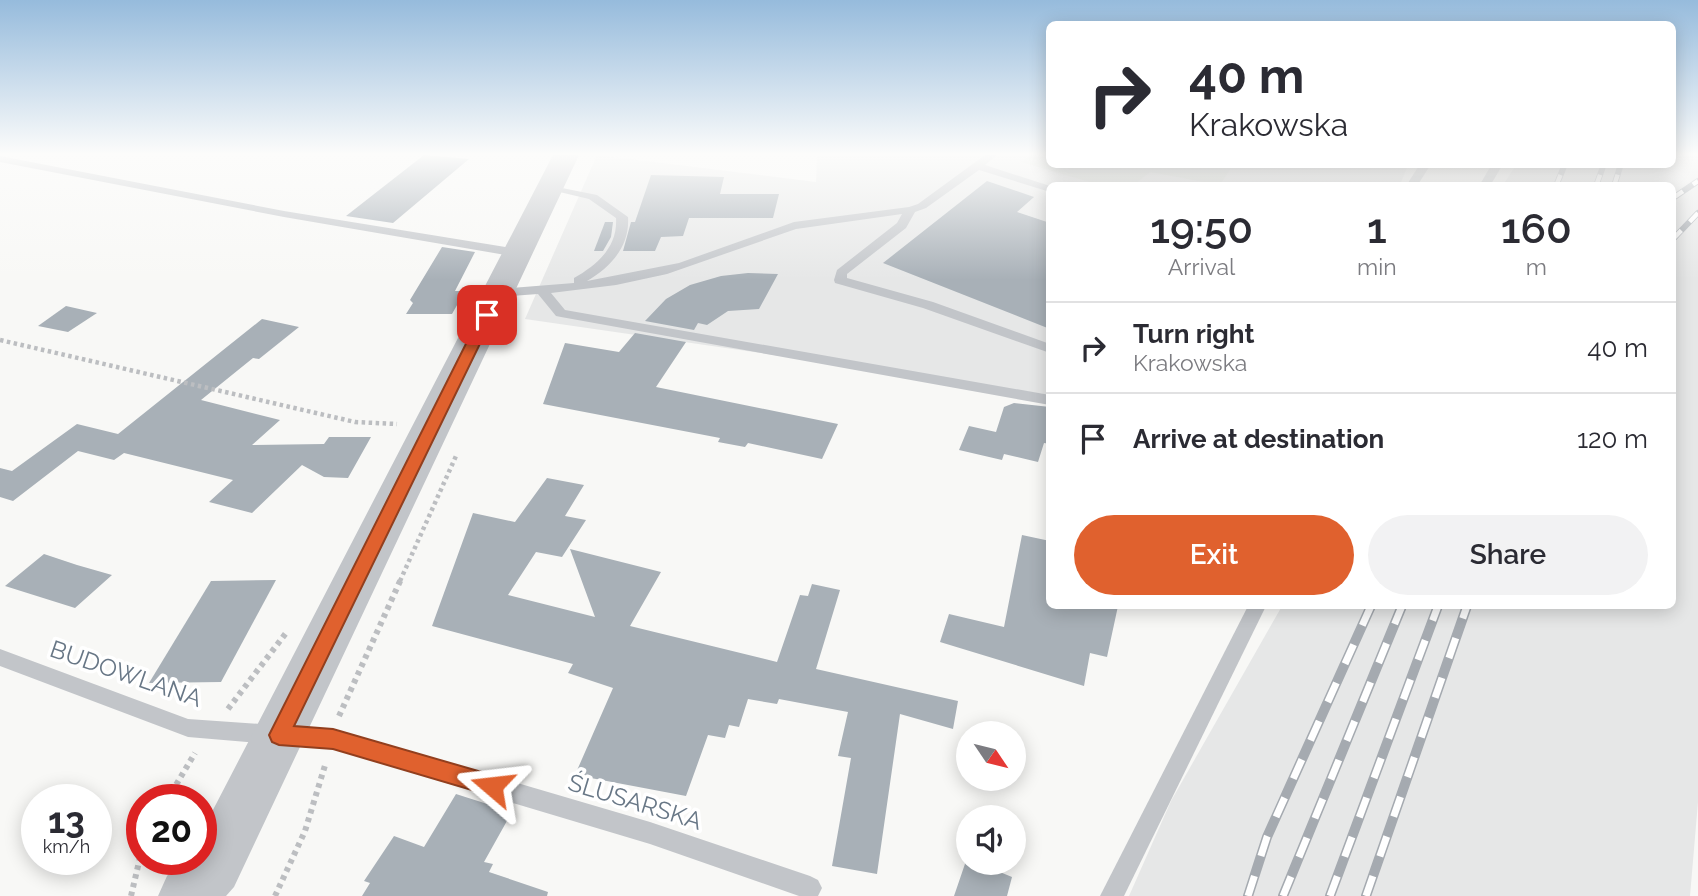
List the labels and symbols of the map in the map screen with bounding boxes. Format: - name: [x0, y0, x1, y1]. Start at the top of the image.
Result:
- pin: [457, 285, 517, 345]
- street label: BUDOWLANA: [46, 634, 206, 713]
- north arrow: [956, 721, 1026, 791]
- position arrow: [455, 749, 529, 823]
- street label: ŚLUSARSKA: [565, 767, 706, 836]
- speed limit sign: 20: [126, 784, 217, 875]

